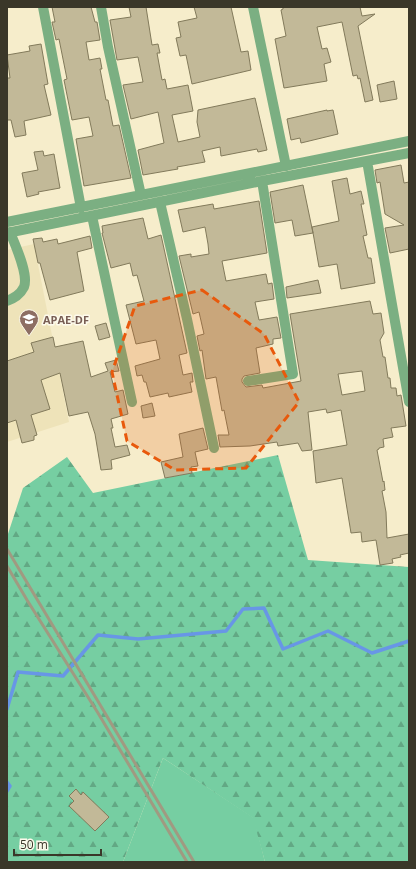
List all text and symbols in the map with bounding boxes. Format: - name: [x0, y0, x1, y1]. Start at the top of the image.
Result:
- school or university icon: APAE-DF: [18, 308, 40, 336]
- place label: APAE-DF: [43, 312, 89, 327]
- scale bar: [14, 831, 101, 857]
- text: 50 m: [20, 836, 48, 853]

